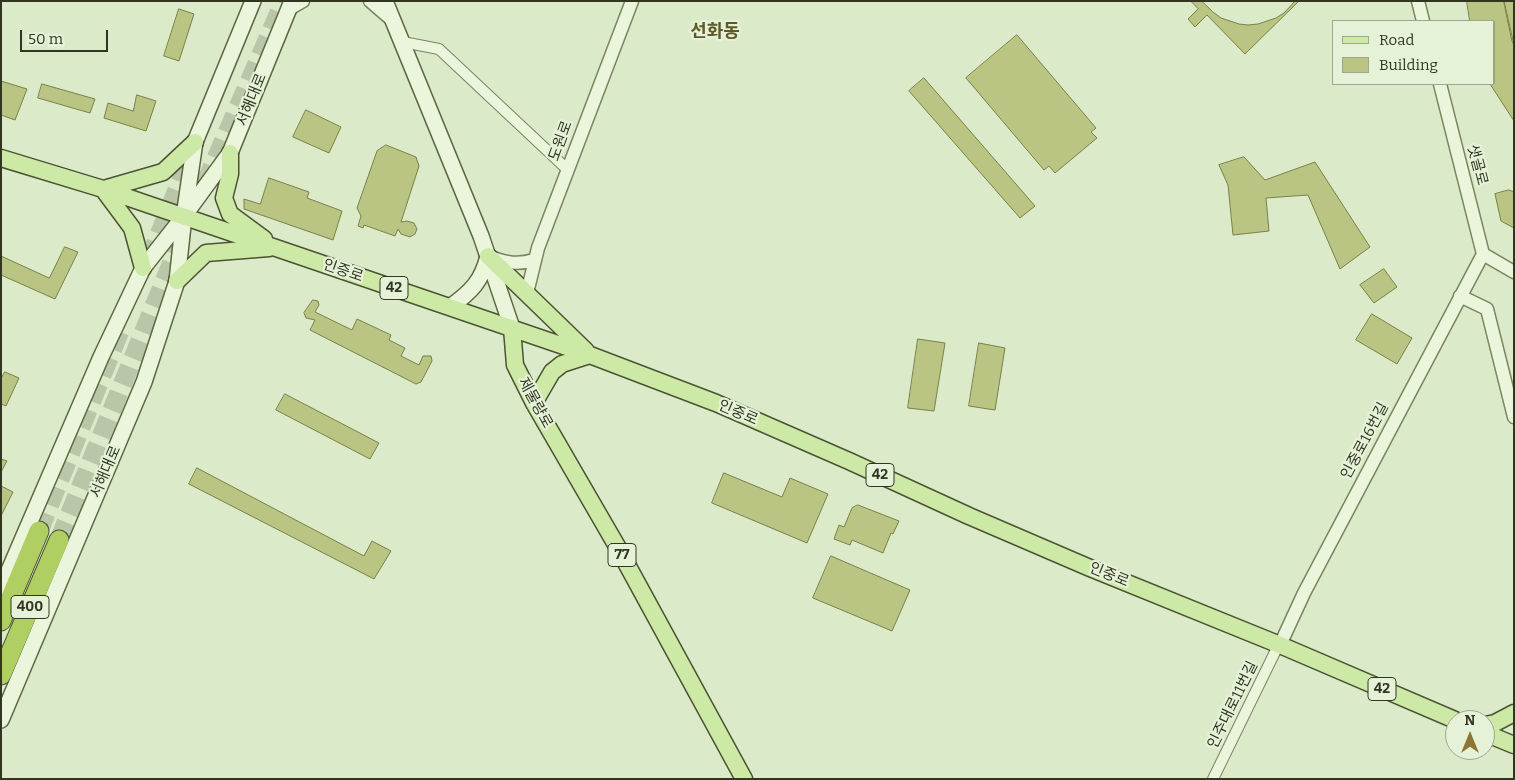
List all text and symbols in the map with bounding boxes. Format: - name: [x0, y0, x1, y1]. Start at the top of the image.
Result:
- scale bar: [22, 20, 110, 52]
- legend: [1332, 20, 1495, 85]
- district label: 선화동: [690, 21, 740, 43]
- text: 50 m: [28, 30, 63, 48]
- text: Road: [1379, 31, 1414, 49]
- text: Building: [1379, 56, 1438, 74]
- street label: 서해대로: [233, 71, 271, 129]
- street label: 도원로: [545, 118, 577, 164]
- street label: 샛골로: [1463, 143, 1491, 187]
- street label: 인중로: [320, 256, 366, 286]
- road number: 42: [380, 276, 408, 300]
- street label: 제물량로: [514, 374, 556, 432]
- street label: 인중로: [715, 397, 761, 429]
- street label: 인중로16번길: [1337, 400, 1393, 482]
- street label: 서해대로: [87, 443, 125, 501]
- road number: 42: [866, 464, 894, 486]
- road number: 77: [608, 544, 636, 566]
- street label: 인중로: [1086, 559, 1132, 591]
- road number: 400: [11, 596, 49, 618]
- street label: 인주대로11번길: [1204, 658, 1262, 752]
- road number: 42: [1368, 678, 1396, 701]
- north arrow: [1445, 710, 1495, 760]
- text: N: [1465, 712, 1475, 729]

